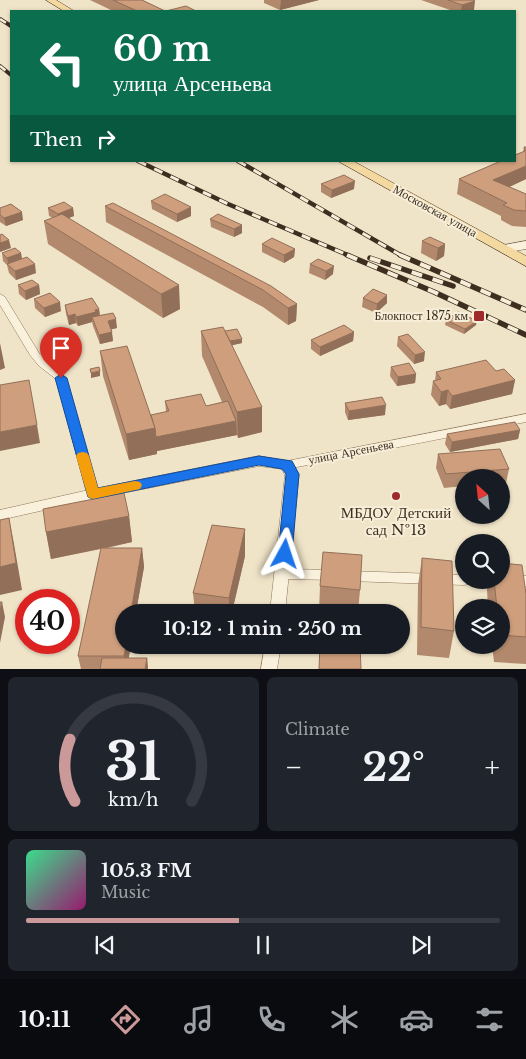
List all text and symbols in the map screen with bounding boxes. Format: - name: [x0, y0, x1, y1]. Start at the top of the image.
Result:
- text: 60 m: [113, 27, 211, 70]
- icon: left: [30, 30, 95, 95]
- text: улица Арсеньева: [113, 70, 272, 97]
- icon: right: [92, 125, 120, 153]
- text: Then: [30, 128, 82, 151]
- street label: Московская улица: [391, 181, 480, 240]
- place label: Блокпост 1875 км: [375, 308, 468, 323]
- marker: Блокпост 1875 км: [472, 309, 486, 323]
- pin: [40, 327, 82, 378]
- icon: arrive: [47, 334, 75, 362]
- street label: улица Арсеньева: [307, 436, 395, 467]
- north arrow: [455, 469, 510, 524]
- map controls: [455, 469, 510, 654]
- marker: МБДОУ Детский сад №13: [390, 490, 402, 502]
- place label: МБДОУ Детский сад №13: [341, 503, 451, 539]
- position arrow: [258, 527, 310, 579]
- button: search: [455, 534, 510, 589]
- speed limit sign: 40: [15, 589, 80, 654]
- button: layers: [455, 599, 510, 654]
- text: 10:12 · 1 min · 250 m: [163, 617, 362, 640]
- text: Climate: [285, 719, 350, 739]
- text: 31: [106, 730, 161, 794]
- text: 22°: [363, 744, 425, 791]
- text: −: [285, 750, 303, 785]
- text: +: [485, 750, 500, 785]
- text: km/h: [108, 789, 159, 811]
- text: 105.3 FM: [101, 859, 192, 882]
- text: Music: [101, 882, 150, 902]
- icon: previous: [91, 931, 119, 959]
- icon: pause: [249, 931, 277, 959]
- icon: next: [407, 931, 435, 959]
- icon: directions: [108, 1002, 143, 1037]
- icon: music: [181, 1002, 216, 1037]
- icon: phone: [254, 1002, 289, 1037]
- icon: climate: [327, 1002, 362, 1037]
- icon: car: [399, 1002, 434, 1037]
- icon: filters: [472, 1002, 507, 1037]
- text: 10:11: [19, 1006, 71, 1033]

